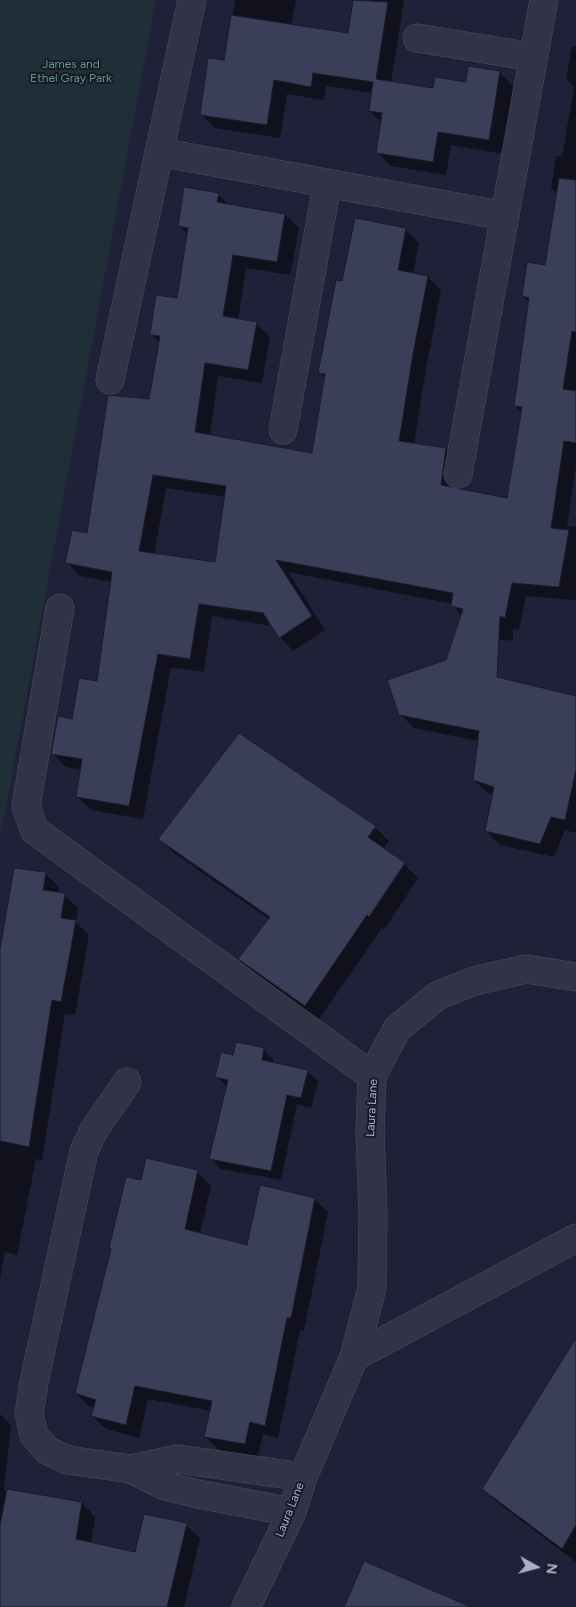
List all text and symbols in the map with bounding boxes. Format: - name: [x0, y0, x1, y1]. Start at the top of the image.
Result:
- park label: James and Ethel Gray Park: [30, 57, 112, 85]
- street label: Laura Lane: [363, 1079, 381, 1137]
- street label: Laura Lane: [272, 1481, 308, 1539]
- north arrow: [511, 1542, 561, 1592]
- text: N: [542, 1562, 560, 1575]

